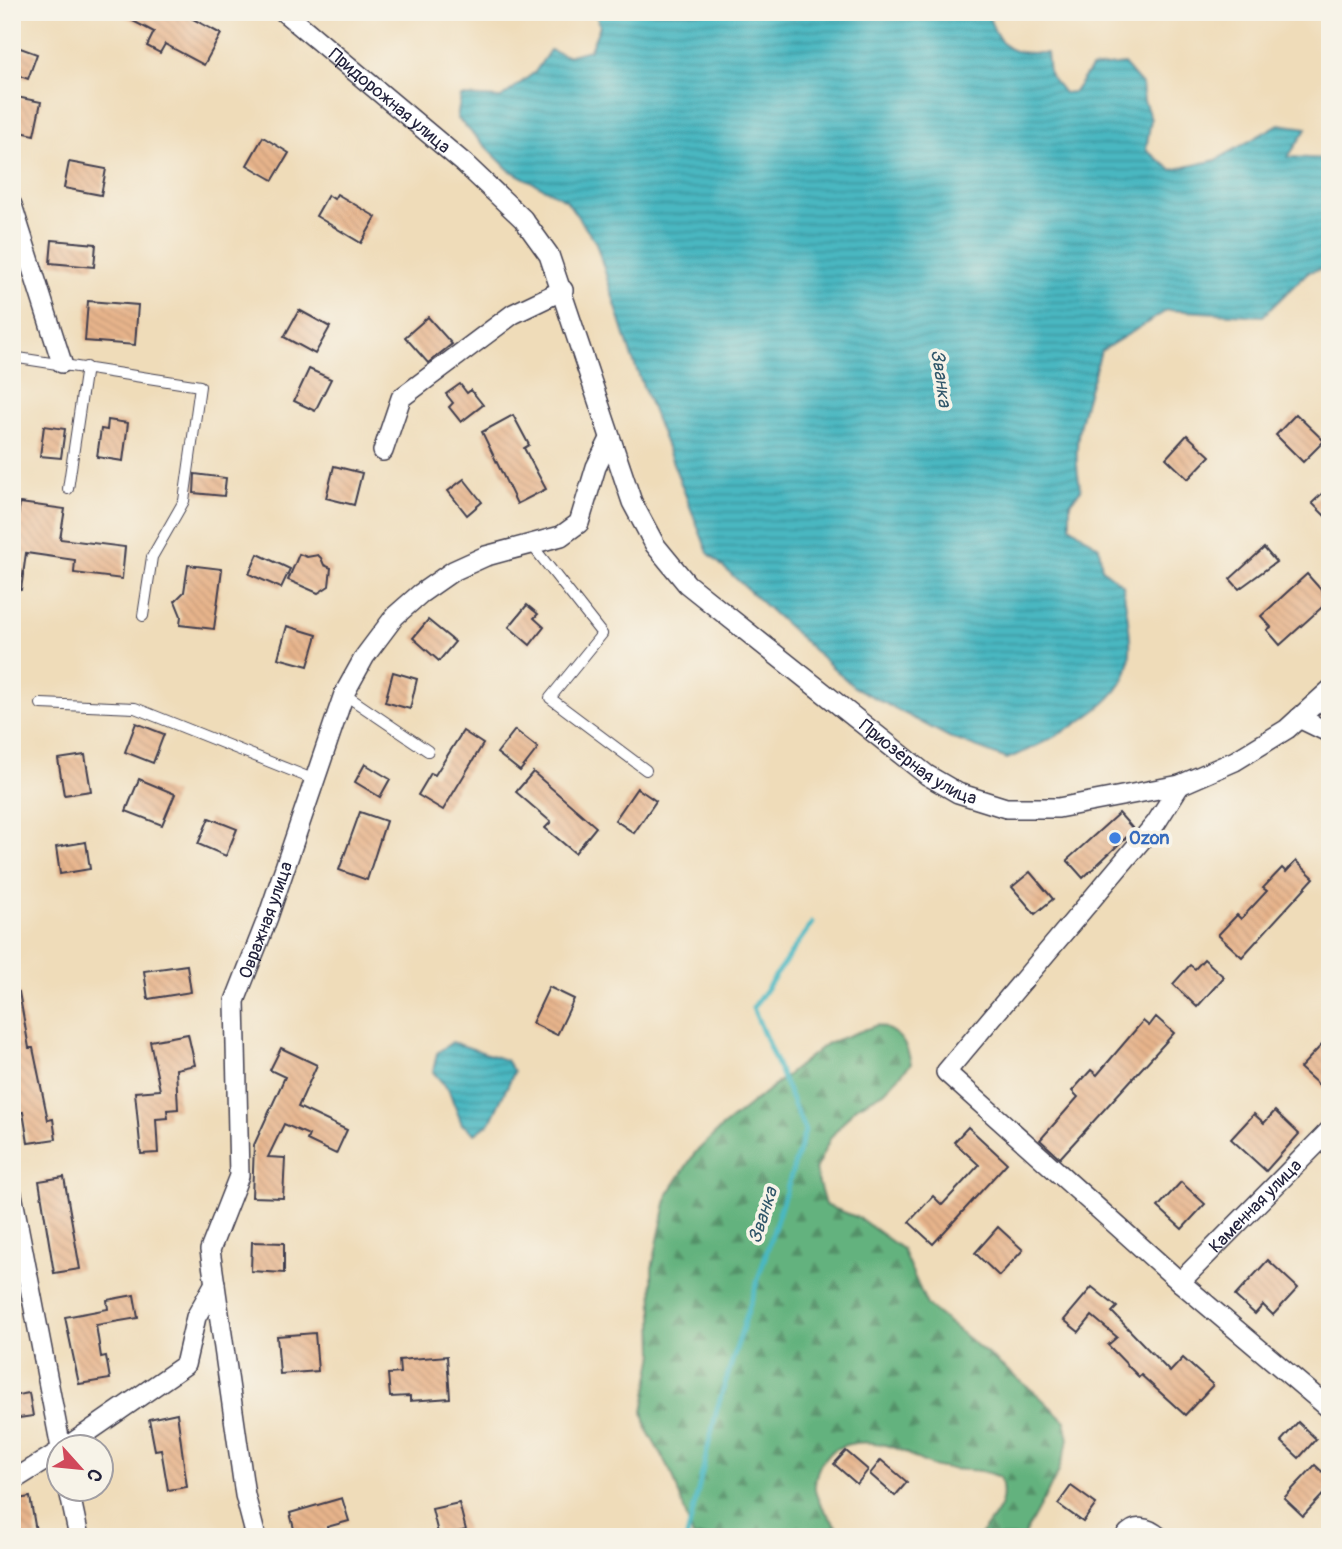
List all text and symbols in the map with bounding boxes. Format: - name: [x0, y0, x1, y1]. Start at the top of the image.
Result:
- street label: Придорожная улица: [324, 43, 455, 159]
- water label: Званка: [925, 348, 957, 410]
- street label: Приозёрная улица: [854, 714, 980, 810]
- place label: Ozon: [1129, 827, 1169, 850]
- marker: Ozon: [1107, 830, 1123, 846]
- street label: Овражная улица: [234, 859, 298, 982]
- street label: Каменная улица: [1204, 1154, 1307, 1258]
- water label: Званка: [743, 1183, 784, 1246]
- north arrow: [46, 1434, 116, 1504]
- text: С: [81, 1465, 108, 1486]

